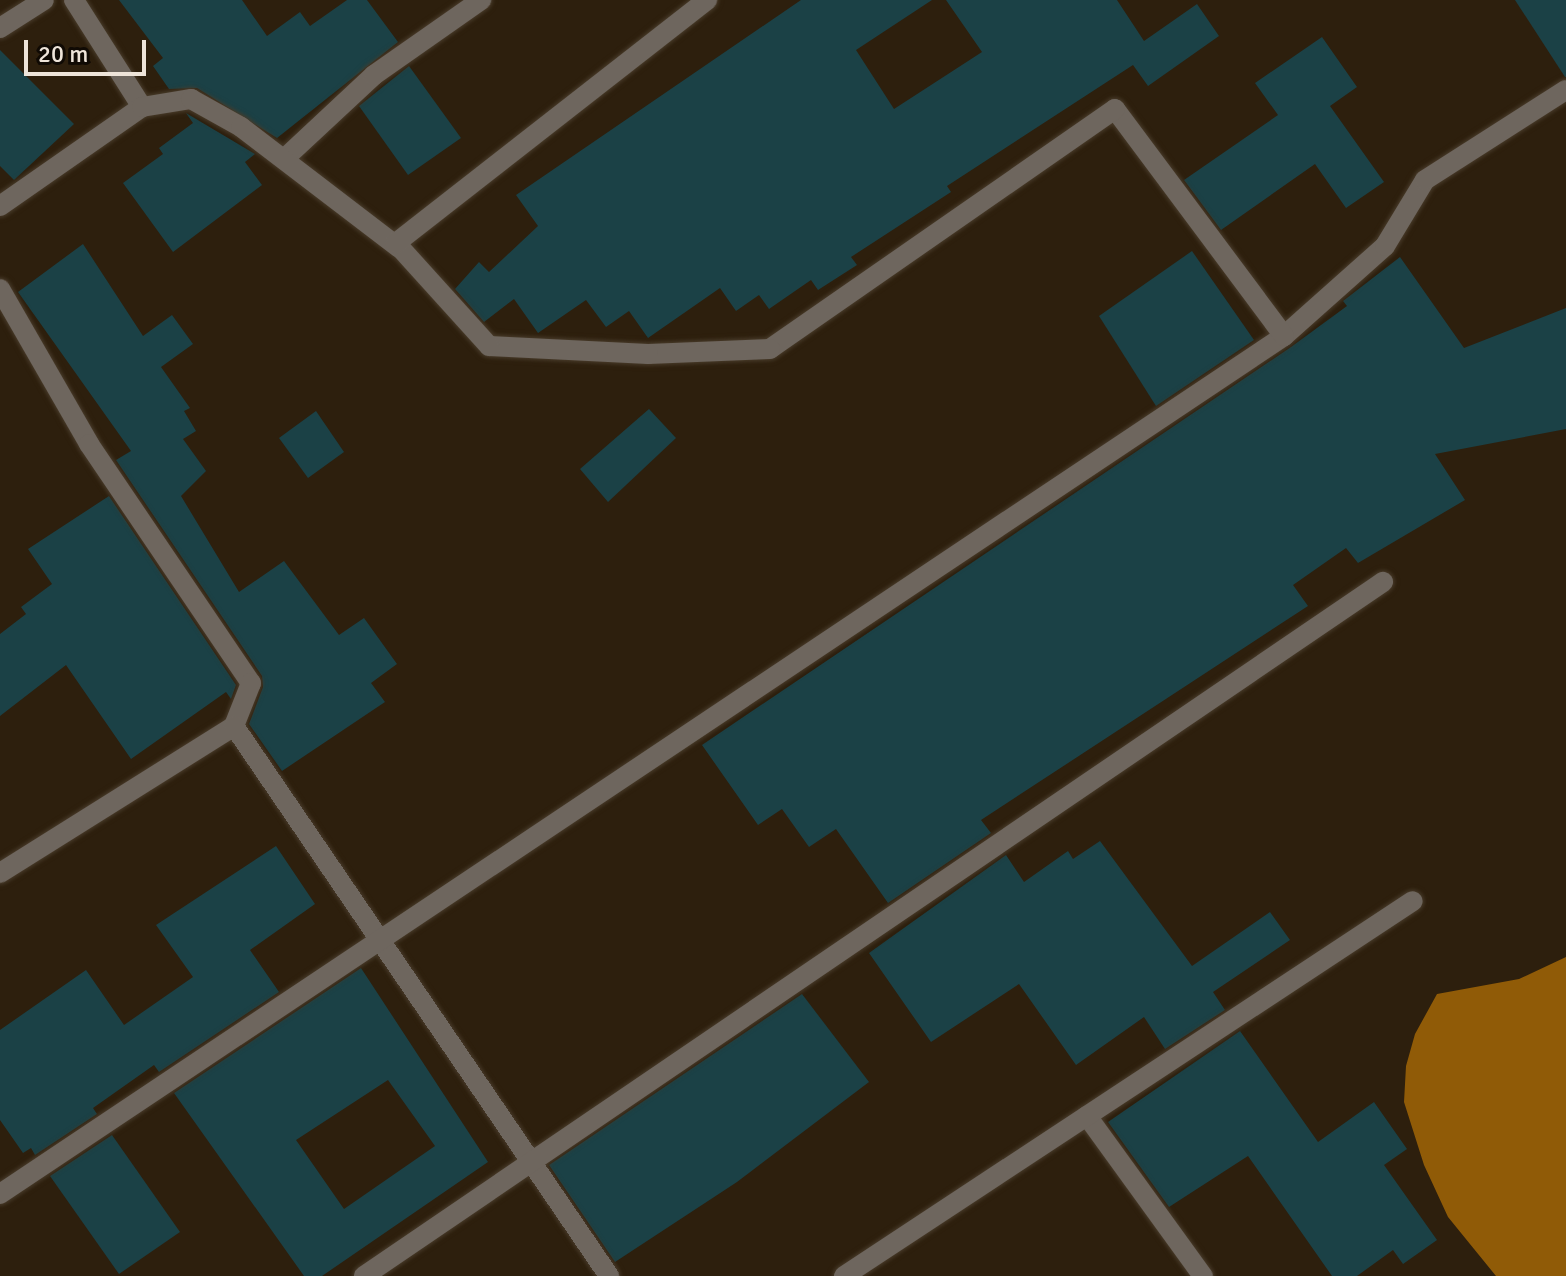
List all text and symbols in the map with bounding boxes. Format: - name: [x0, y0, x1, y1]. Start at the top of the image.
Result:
- scale bar: [28, 24, 150, 74]
- text: 20 m: [38, 39, 88, 69]

